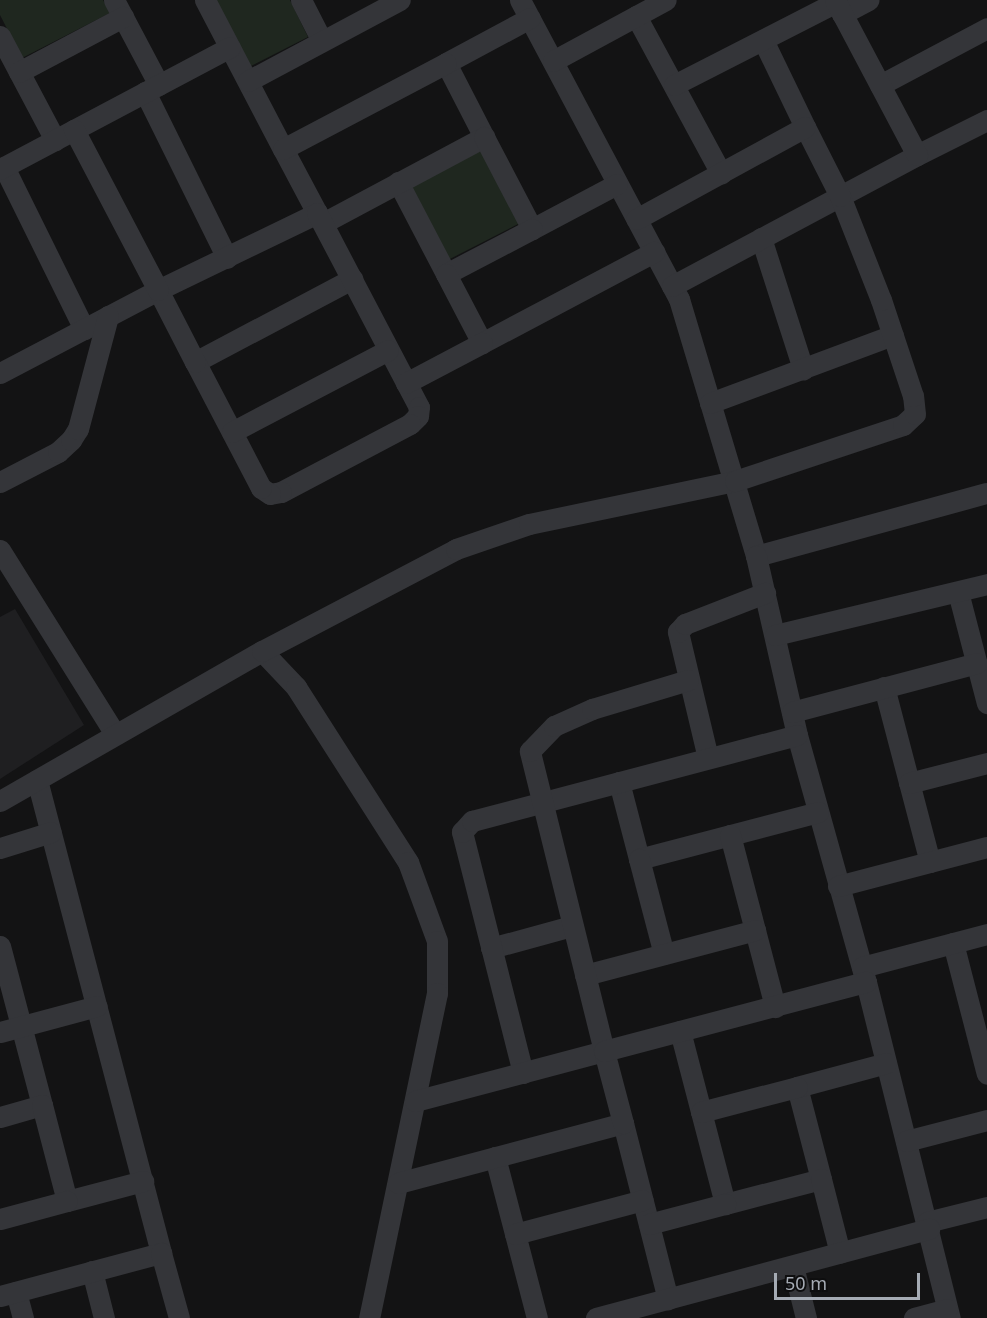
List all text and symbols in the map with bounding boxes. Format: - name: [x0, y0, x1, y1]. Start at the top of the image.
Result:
- scale bar: [777, 1261, 922, 1299]
- text: 50 m: [785, 1271, 827, 1295]

